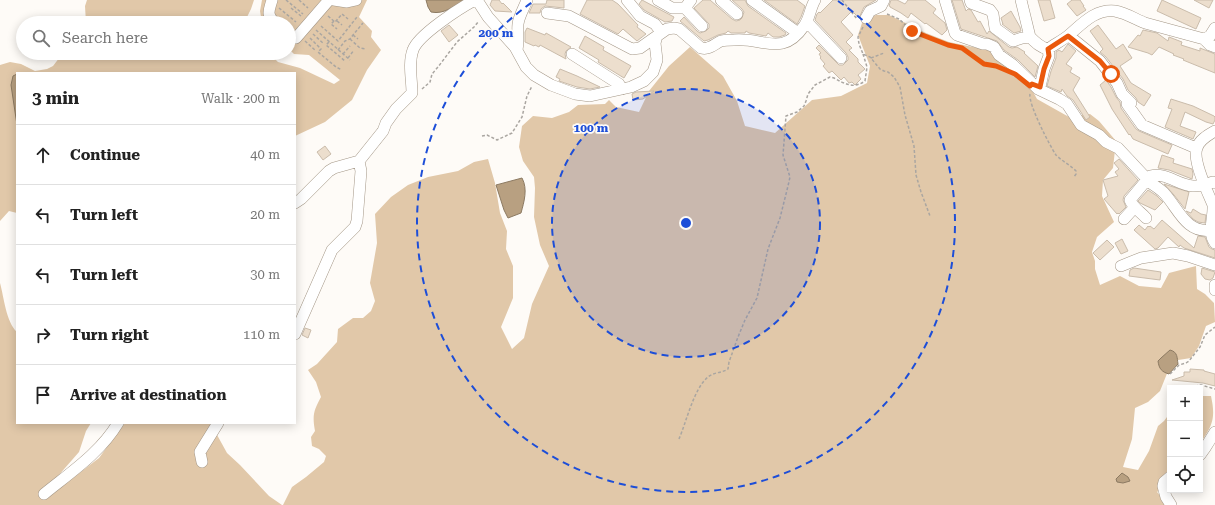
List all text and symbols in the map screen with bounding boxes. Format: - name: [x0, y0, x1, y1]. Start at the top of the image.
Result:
- search box: [16, 16, 296, 60]
- route end: [903, 22, 921, 40]
- text: 200 m: [479, 26, 514, 40]
- icon: search: [30, 27, 52, 49]
- text: Search here: [62, 29, 148, 47]
- route start: [1102, 65, 1120, 83]
- text: 3 min: [32, 88, 79, 108]
- text: Walk · 200 m: [201, 91, 280, 106]
- text: 100 m: [574, 121, 609, 135]
- icon: ahead: [32, 144, 54, 166]
- text: Continue: [70, 146, 140, 164]
- text: 40 m: [250, 147, 280, 162]
- icon: left: [32, 204, 54, 226]
- text: Turn left: [70, 206, 138, 224]
- text: 20 m: [250, 207, 280, 222]
- centre of rings: [679, 216, 693, 230]
- icon: left: [32, 264, 54, 286]
- text: Turn left: [70, 266, 138, 284]
- text: 30 m: [250, 267, 280, 282]
- icon: right: [32, 324, 54, 346]
- text: Turn right: [70, 326, 149, 344]
- text: 110 m: [243, 327, 280, 342]
- icon: arrive: [32, 384, 54, 406]
- map controls: [1167, 385, 1203, 493]
- button: +: [1167, 385, 1203, 421]
- text: Arrive at destination: [70, 386, 226, 404]
- button: −: [1167, 421, 1203, 457]
- button: locate: [1167, 457, 1203, 493]

